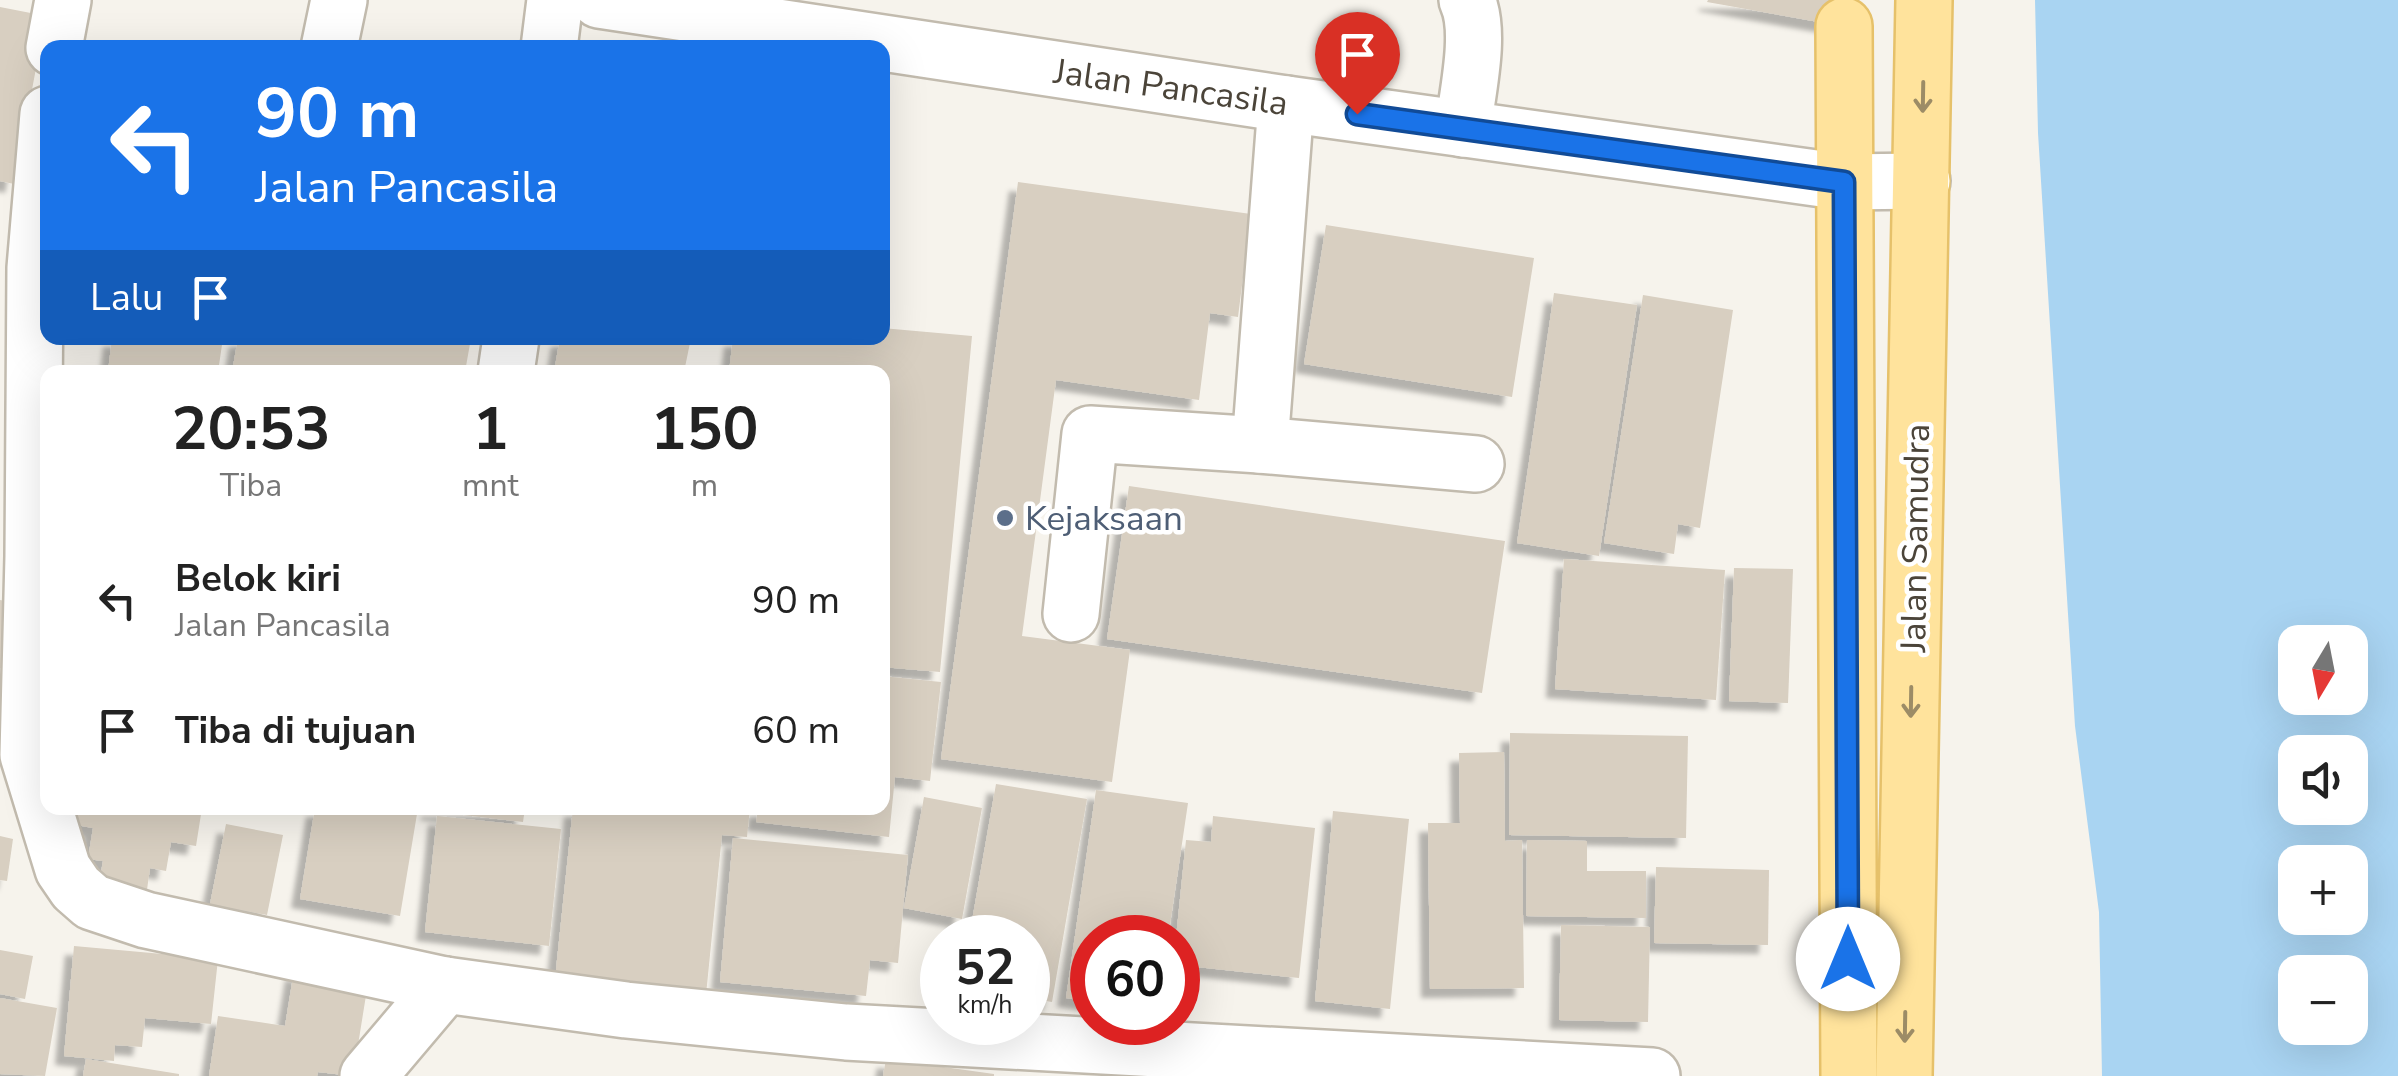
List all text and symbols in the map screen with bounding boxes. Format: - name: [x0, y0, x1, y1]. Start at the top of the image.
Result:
- pin: [1315, 12, 1400, 115]
- icon: arrive: [1330, 27, 1385, 82]
- street label: Jalan Pancasila: [1050, 48, 1291, 127]
- text: 90 m: [255, 66, 419, 162]
- icon: left: [90, 80, 220, 210]
- one-way arrow: [1914, 80, 1932, 113]
- text: Jalan Pancasila: [255, 157, 558, 218]
- icon: arrive: [183, 270, 238, 325]
- text: Lalu: [90, 272, 163, 323]
- text: 20:53: [172, 388, 330, 470]
- text: 1: [472, 388, 508, 470]
- text: 150: [650, 388, 758, 470]
- street label: Jalan Samudra: [1890, 423, 1941, 654]
- text: Tiba: [220, 464, 282, 507]
- text: mnt: [462, 464, 519, 507]
- text: m: [691, 464, 718, 507]
- place label: Kejaksaan: [1025, 495, 1183, 542]
- marker: Kejaksaan: [994, 507, 1016, 529]
- text: Belok kiri: [175, 553, 341, 604]
- icon: left: [90, 573, 145, 628]
- text: 90 m: [752, 575, 840, 626]
- text: Jalan Pancasila: [175, 604, 391, 647]
- north arrow: [2278, 625, 2368, 715]
- map controls: [2278, 625, 2368, 1045]
- one-way arrow: [1902, 686, 1921, 718]
- icon: arrive: [90, 703, 145, 758]
- text: Tiba di tujuan: [175, 705, 416, 756]
- text: 60 m: [752, 705, 840, 756]
- button: sound: [2278, 735, 2368, 825]
- button: +: [2278, 845, 2368, 935]
- position arrow: [1796, 907, 1900, 1011]
- speed limit sign: 60: [1070, 915, 1200, 1045]
- text: 52: [955, 933, 1015, 1002]
- button: −: [2278, 955, 2368, 1045]
- text: km/h: [957, 988, 1013, 1022]
- one-way arrow: [1895, 1011, 1914, 1043]

